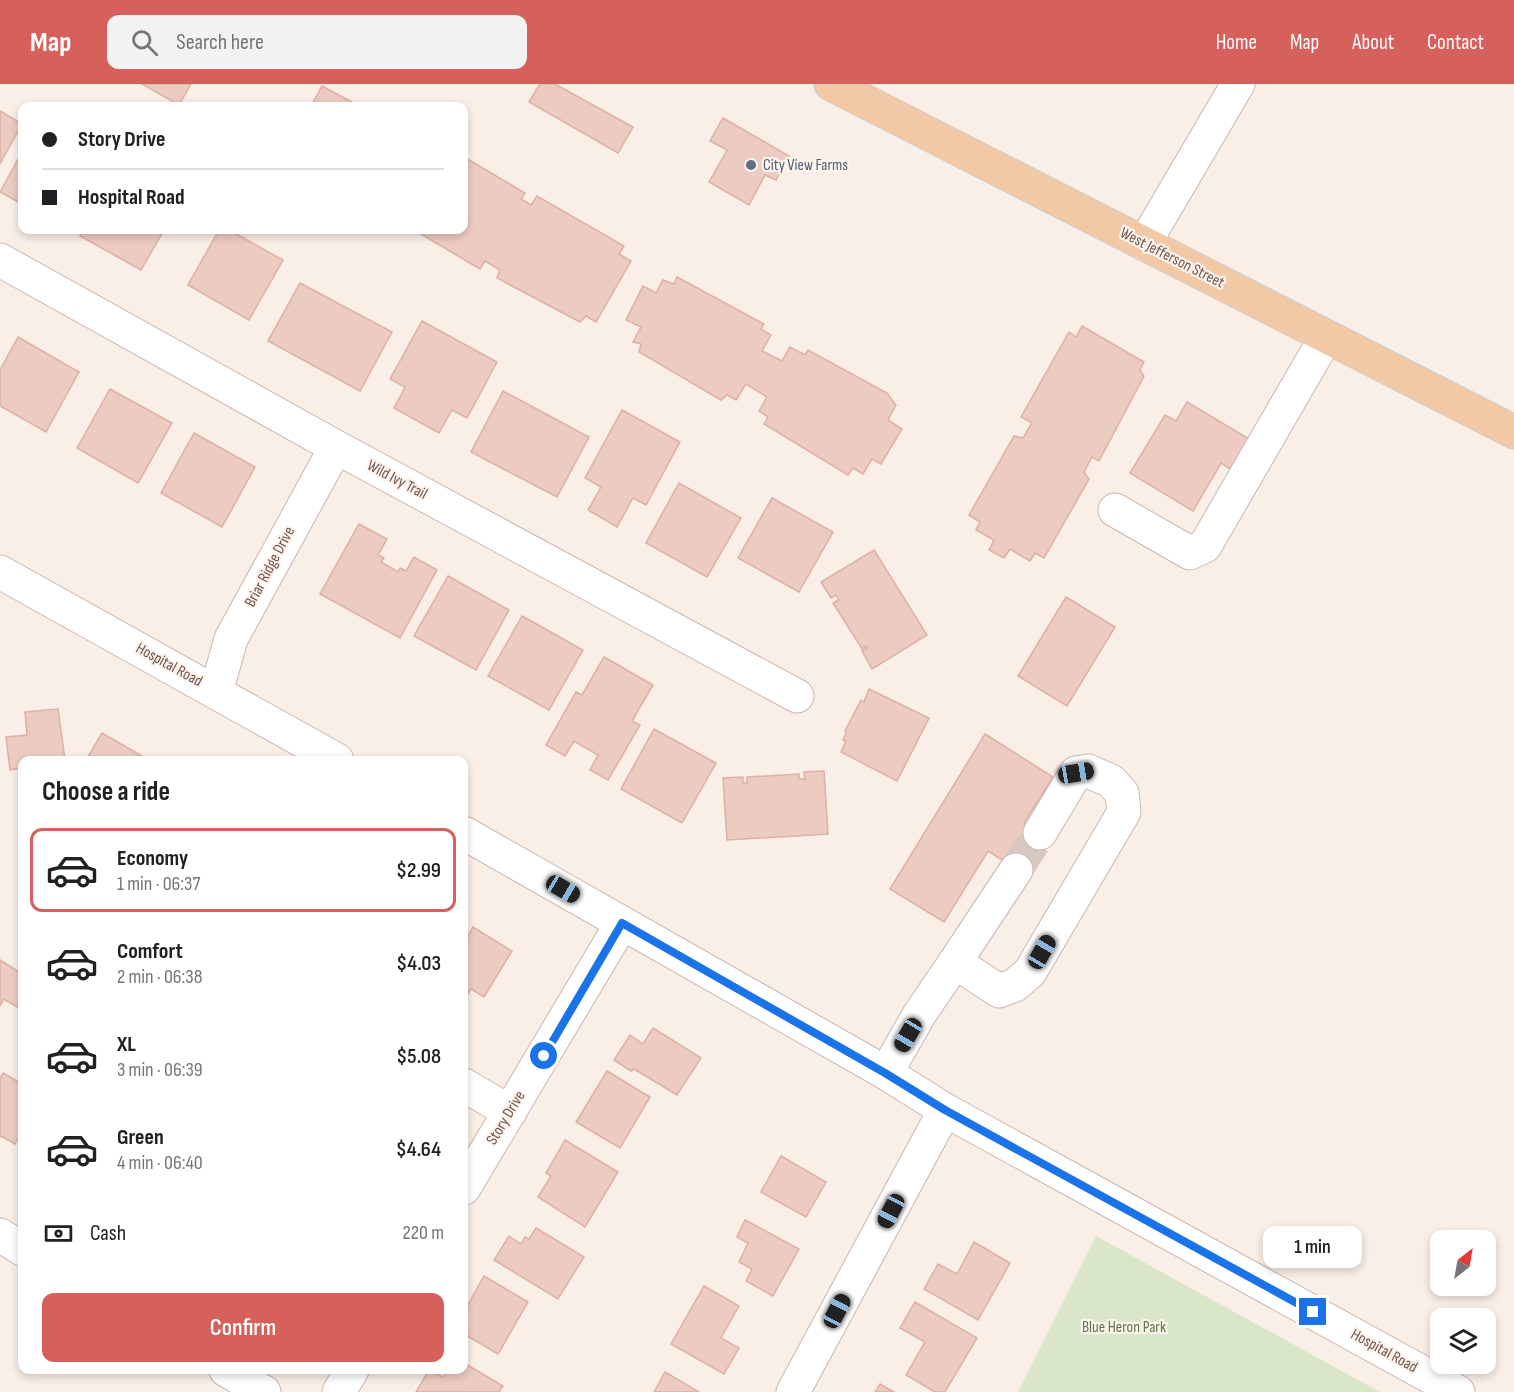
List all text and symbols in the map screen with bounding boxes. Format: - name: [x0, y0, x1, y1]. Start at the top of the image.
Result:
- search box: [107, 15, 527, 69]
- text: Map: [30, 26, 71, 59]
- icon: search: [128, 26, 161, 59]
- text: Search here: [176, 29, 264, 56]
- text: Home: [1216, 30, 1257, 55]
- text: Map: [1290, 30, 1319, 55]
- text: About: [1352, 30, 1394, 55]
- text: Contact: [1427, 30, 1484, 55]
- text: Story Drive: [78, 126, 165, 153]
- place label: City View Farms: [763, 156, 848, 175]
- marker: City View Farms: [744, 158, 758, 172]
- text: Hospital Road: [78, 184, 185, 211]
- street label: West Jefferson Street: [1117, 224, 1227, 293]
- street label: Wild Ivy Trail: [364, 456, 430, 504]
- street label: Briar Ridge Drive: [241, 524, 299, 610]
- street label: Hospital Road: [132, 639, 206, 691]
- car: [1057, 761, 1095, 785]
- text: Choose a ride: [42, 776, 170, 808]
- icon: car: [45, 843, 99, 897]
- text: Economy: [117, 845, 188, 872]
- text: $2.99: [396, 857, 441, 884]
- text: 1 min · 06:37: [117, 872, 200, 896]
- car: [543, 872, 583, 906]
- car: [1025, 932, 1059, 972]
- icon: car: [45, 936, 99, 990]
- text: Comfort: [117, 938, 183, 965]
- text: $4.03: [396, 950, 441, 977]
- text: 2 min · 06:38: [117, 965, 202, 989]
- car: [891, 1015, 925, 1055]
- icon: car: [45, 1029, 99, 1083]
- text: XL: [117, 1031, 136, 1058]
- route start: [530, 1042, 557, 1069]
- text: $5.08: [396, 1043, 441, 1070]
- text: 3 min · 06:39: [117, 1058, 203, 1082]
- street label: Story Drive: [483, 1088, 529, 1148]
- icon: car: [45, 1122, 99, 1176]
- text: Green: [117, 1124, 164, 1151]
- text: $4.64: [396, 1136, 441, 1163]
- text: 4 min · 06:40: [117, 1151, 203, 1175]
- car: [875, 1191, 907, 1231]
- icon: cash: [42, 1217, 75, 1250]
- text: Cash: [90, 1220, 126, 1247]
- text: 220 m: [403, 1221, 444, 1245]
- callout: 1 min: [1264, 1225, 1362, 1267]
- north arrow: [1430, 1230, 1496, 1296]
- map controls: [1430, 1230, 1496, 1374]
- text: 1 min: [1294, 1235, 1331, 1259]
- car: [821, 1291, 853, 1331]
- button: Confirm: [42, 1293, 444, 1362]
- route end: [1299, 1298, 1326, 1325]
- button: layers: [1430, 1308, 1496, 1374]
- park label: Blue Heron Park: [1082, 1318, 1166, 1337]
- street label: Hospital Road: [1347, 1325, 1421, 1377]

